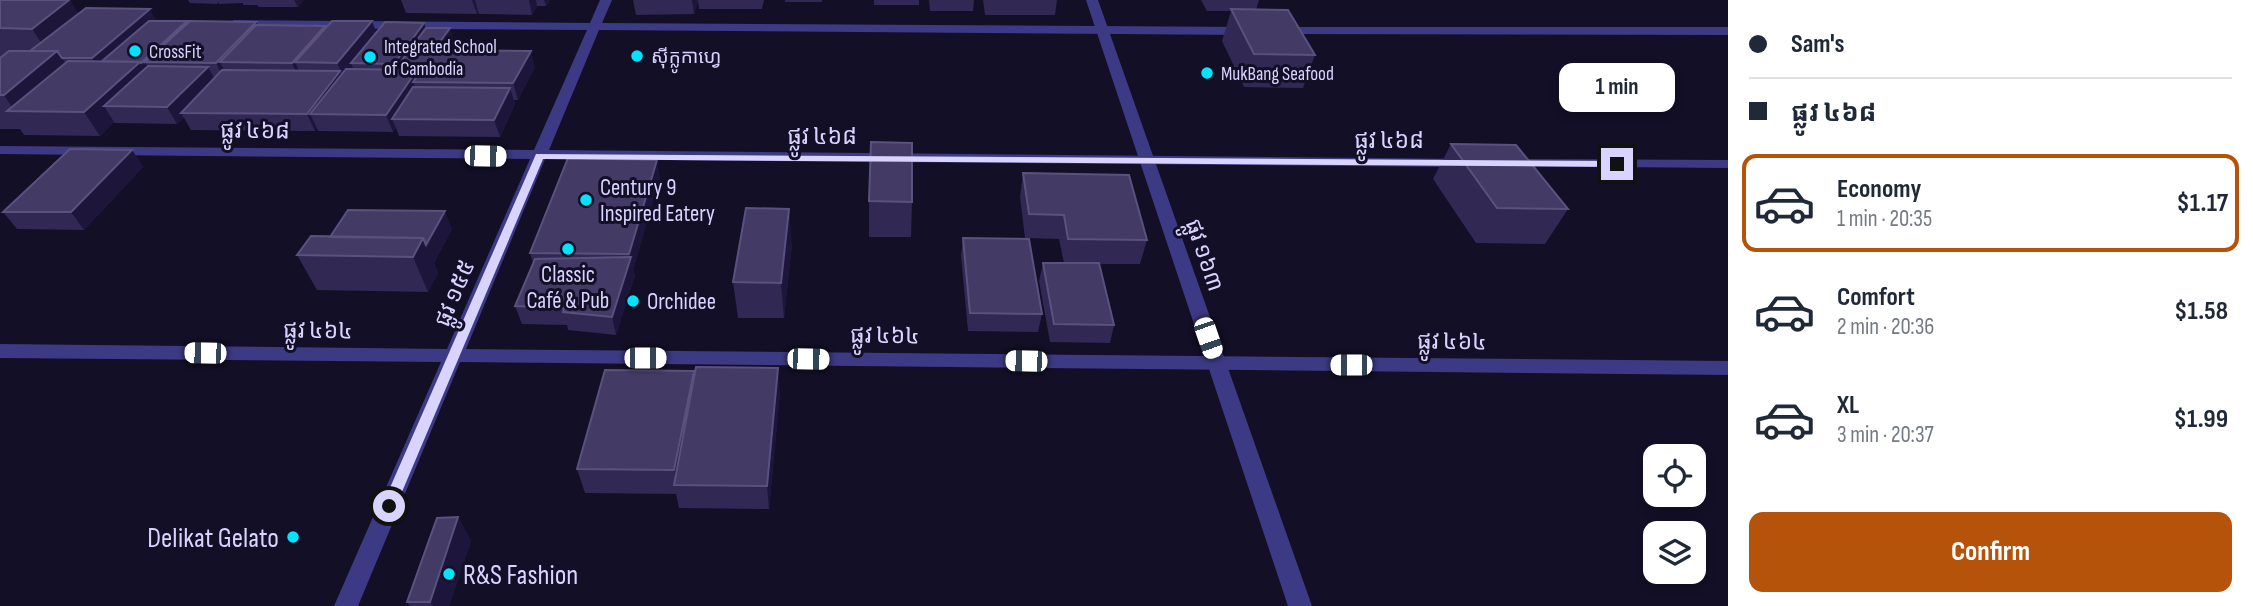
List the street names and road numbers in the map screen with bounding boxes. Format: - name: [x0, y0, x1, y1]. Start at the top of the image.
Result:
- street label: ផ្លូវ ៤៦៨: [220, 116, 290, 152]
- street label: ផ្លូវ ៤៦៨: [787, 123, 857, 158]
- street label: ផ្លូវ ៤៦៨: [1354, 127, 1424, 162]
- street label: ផ្លូវ ១៦៣: [1172, 215, 1229, 297]
- street label: ផ្លូវ ១៥៥: [428, 256, 488, 334]
- street label: ផ្លូវ ៤៦៤: [283, 316, 353, 352]
- street label: ផ្លូវ ៤៦៤: [850, 321, 920, 357]
- street label: ផ្លូវ ៤៦៤: [1417, 327, 1487, 363]

